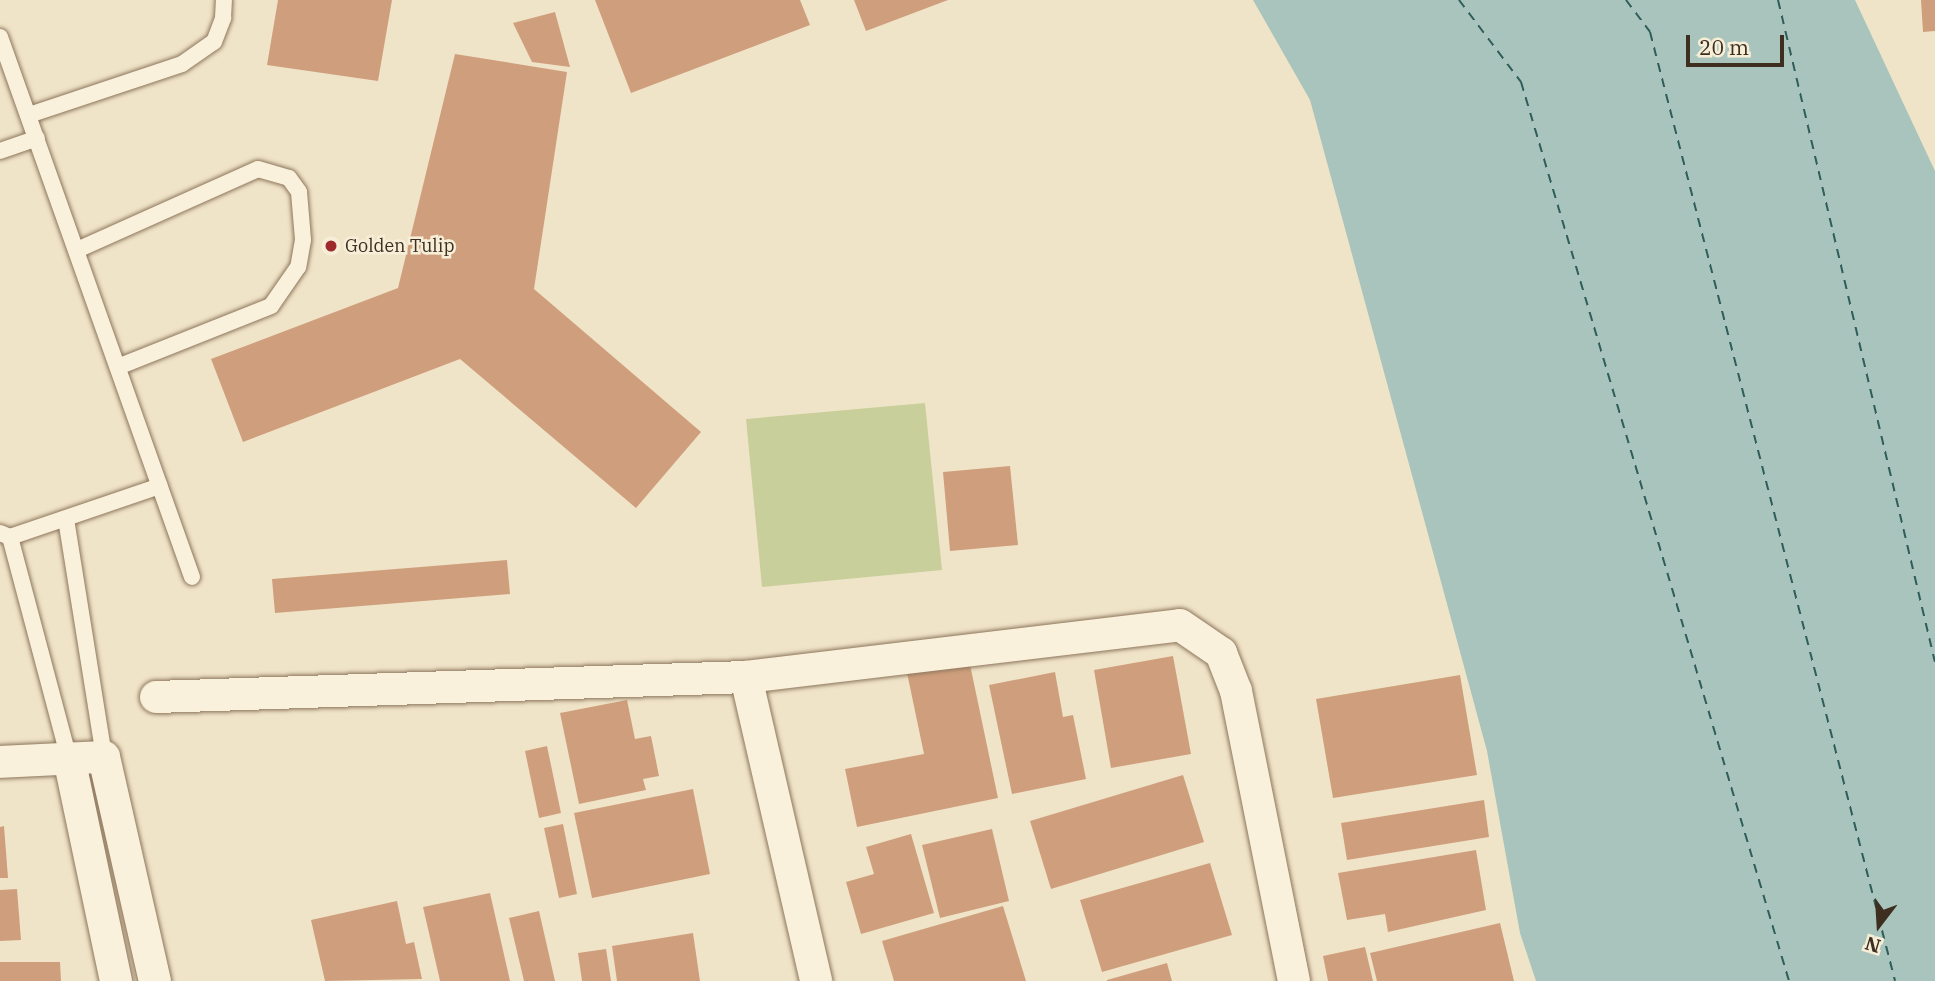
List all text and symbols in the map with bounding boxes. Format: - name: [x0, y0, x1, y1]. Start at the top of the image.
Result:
- scale bar: [1690, 21, 1788, 65]
- text: 20 m: [1699, 33, 1749, 61]
- place label: Golden Tulip: [345, 235, 454, 257]
- marker: Golden Tulip: [323, 238, 339, 254]
- north arrow: [1844, 890, 1914, 960]
- text: N: [1862, 931, 1884, 959]

